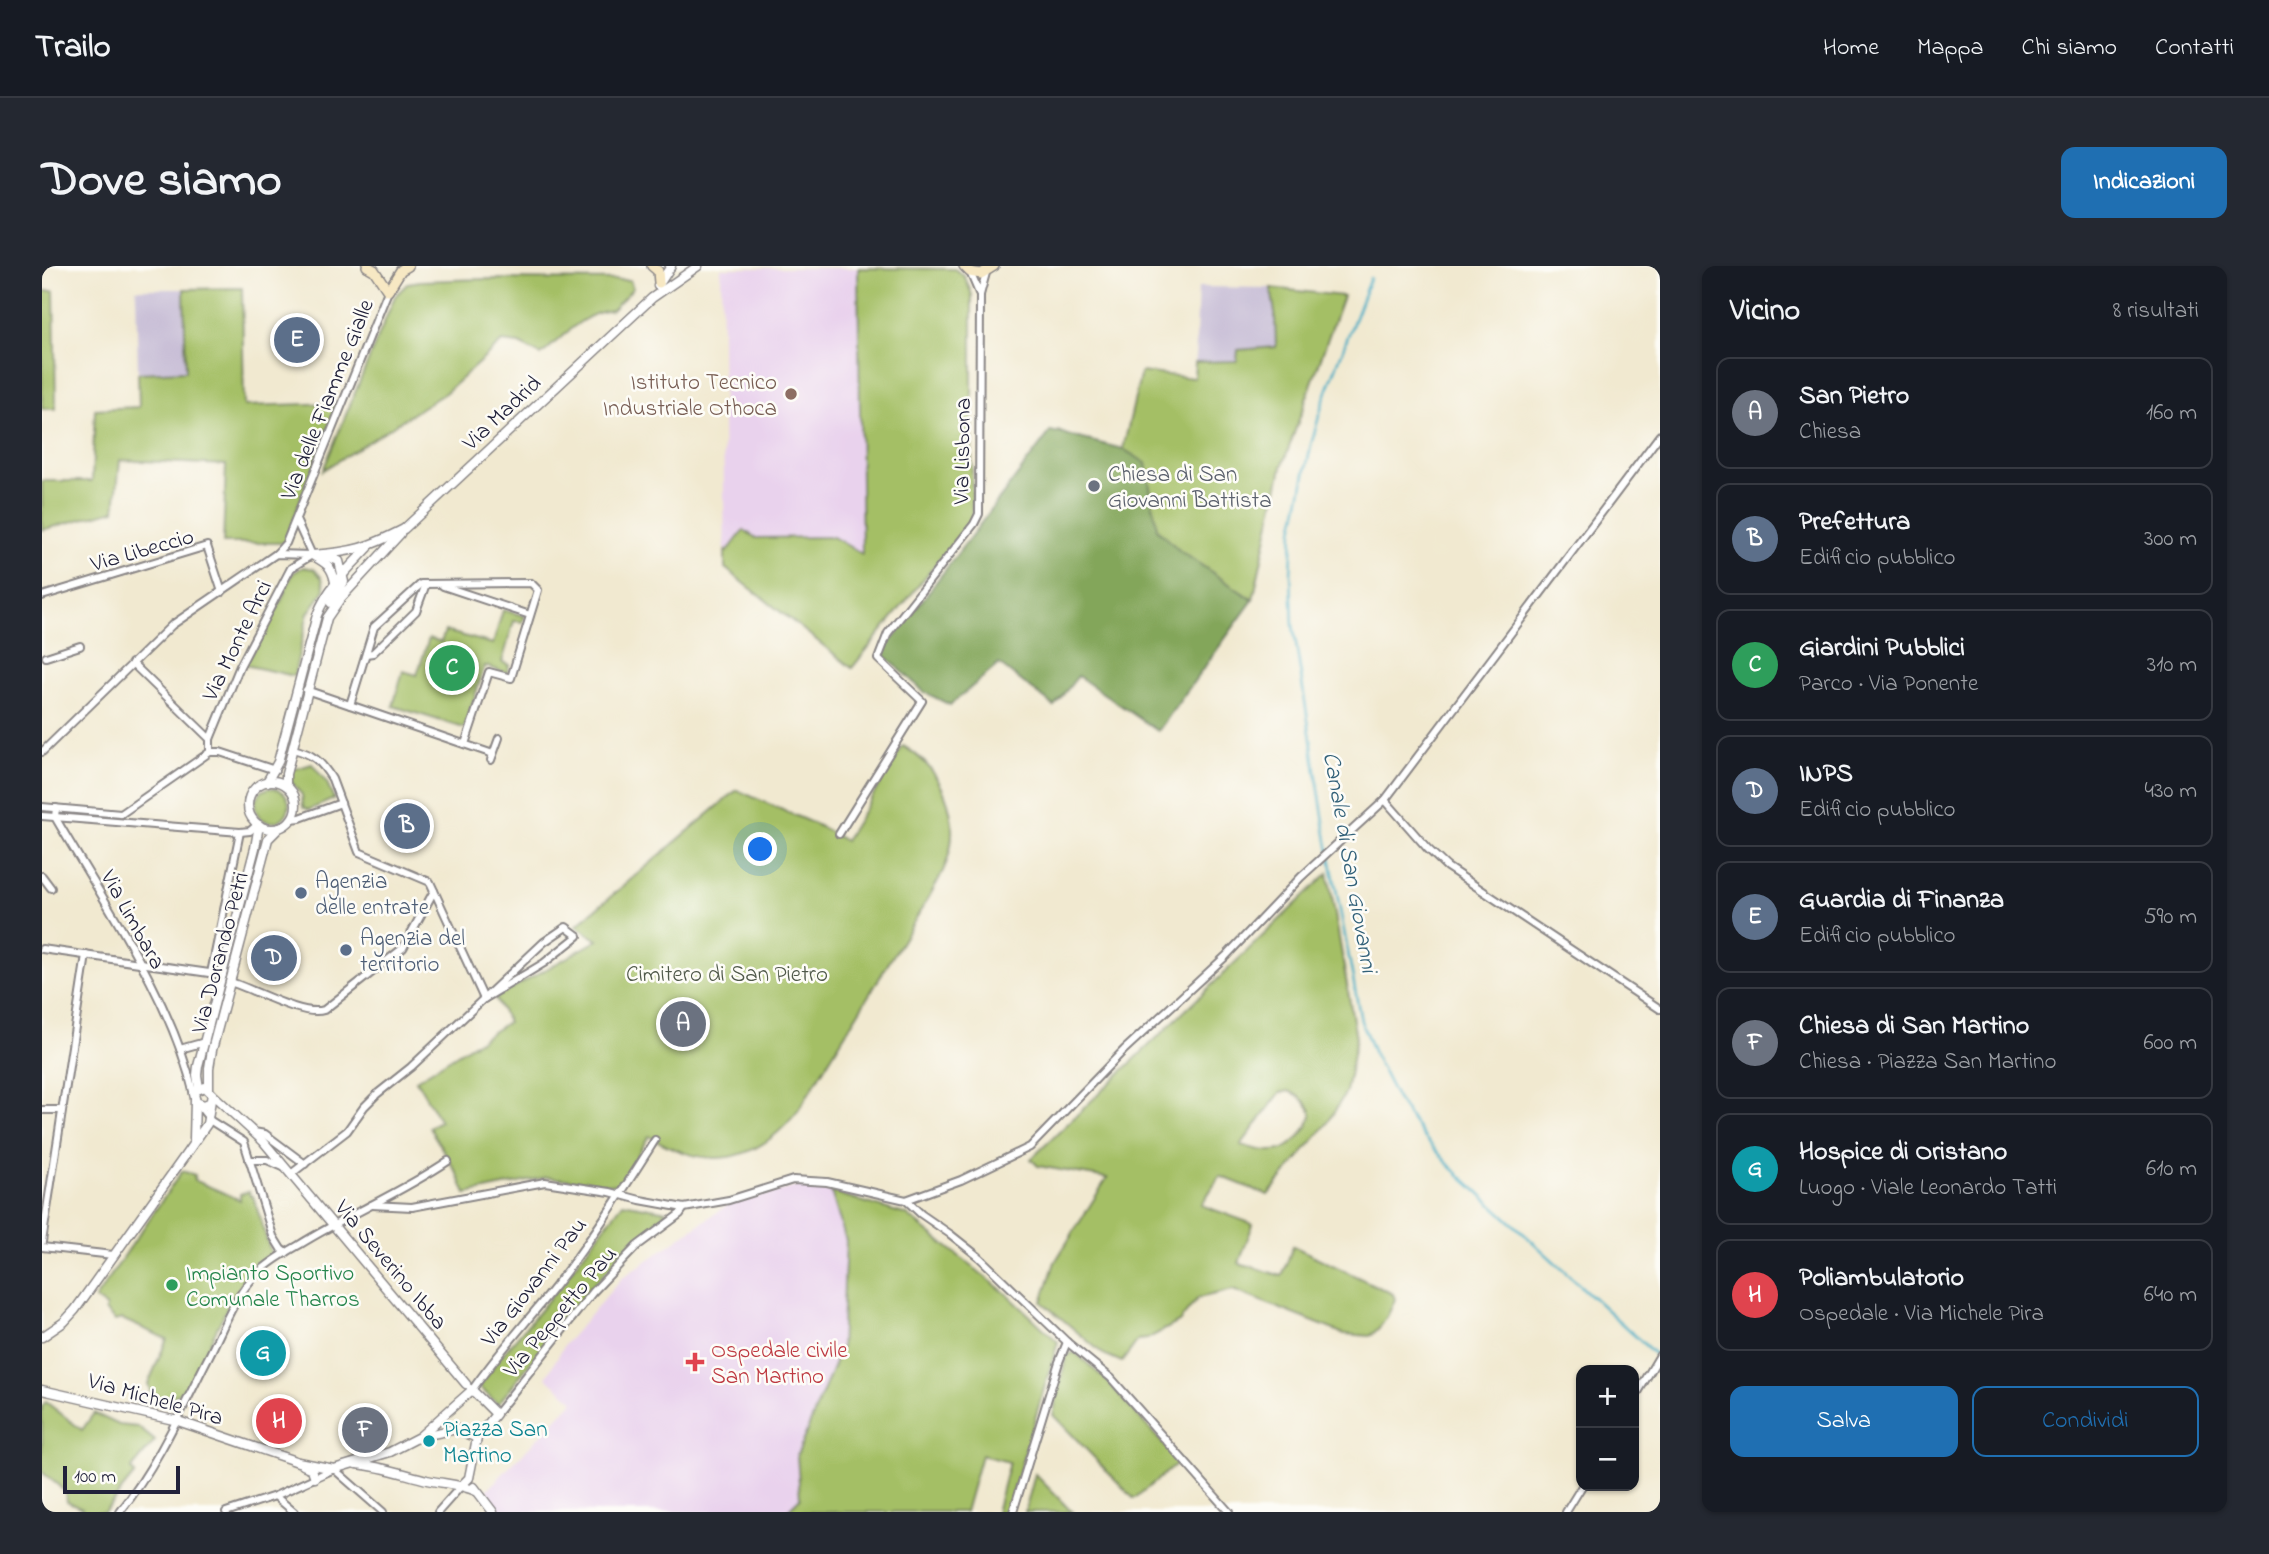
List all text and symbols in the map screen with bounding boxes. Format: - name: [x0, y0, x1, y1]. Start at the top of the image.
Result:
- text: Trailo: [35, 24, 111, 72]
- text: Home: [1823, 31, 1879, 66]
- text: Mappa: [1917, 31, 1984, 66]
- text: Chi siamo: [2022, 31, 2117, 66]
- text: Contatti: [2155, 31, 2234, 66]
- text: Dove siamo: [42, 146, 282, 218]
- button: Indicazioni: [2061, 147, 2227, 218]
- text: Vicino: [1730, 290, 1800, 334]
- street label: Via delle Fiamme Gialle: [273, 294, 384, 506]
- text: 8 risultati: [2113, 295, 2199, 328]
- pin: E: [274, 314, 320, 366]
- place label: Istituto Tecnico Industriale Othoca: [603, 367, 777, 426]
- street label: Via Madrid: [455, 368, 550, 460]
- text: San Pietro: [1799, 378, 1909, 416]
- marker: Istituto Tecnico Industriale Othoca: [783, 386, 799, 402]
- text: A: [1748, 397, 1762, 430]
- text: 160 m: [2146, 397, 2197, 430]
- street label: Via Lisbona: [946, 398, 981, 506]
- text: Chiesa: [1799, 416, 1861, 449]
- place label: Chiesa di San Giovanni Battista: [1108, 459, 1272, 518]
- marker: Chiesa di San Giovanni Battista: [1086, 478, 1102, 494]
- text: Prefettura: [1799, 504, 1910, 542]
- street label: Via Libeccio: [86, 521, 198, 582]
- text: B: [1747, 523, 1763, 556]
- text: 300 m: [2144, 523, 2197, 556]
- text: Edificio pubblico: [1799, 542, 1956, 575]
- street label: Via Monte Arci: [194, 575, 282, 708]
- text: Giardini Pubblici: [1799, 630, 1965, 668]
- pin: C: [429, 642, 475, 694]
- text: C: [1749, 649, 1761, 682]
- text: 310 m: [2147, 649, 2197, 682]
- text: Parco · Via Ponente: [1799, 668, 1978, 701]
- water label: Canale di San Giovanni: [1312, 749, 1386, 978]
- text: INPS: [1799, 756, 1853, 794]
- text: D: [1747, 775, 1763, 808]
- text: 430 m: [2144, 775, 2197, 808]
- text: Edificio pubblico: [1799, 794, 1956, 827]
- pin: B: [384, 800, 430, 852]
- your location: [743, 832, 777, 866]
- street label: Via Limbara: [91, 864, 173, 976]
- place label: Agenzia delle entrate: [315, 866, 430, 925]
- street label: Via Dorando Petri: [184, 868, 259, 1038]
- text: Guardia di Finanza: [1799, 882, 2004, 920]
- marker: Agenzia delle entrate: [293, 885, 309, 901]
- text: E: [1748, 901, 1762, 934]
- text: 590 m: [2143, 901, 2197, 934]
- text: Edificio pubblico: [1799, 920, 1956, 953]
- place label: Agenzia del territorio: [360, 923, 465, 982]
- pin: D: [251, 932, 297, 984]
- marker: Agenzia del territorio: [338, 942, 354, 958]
- park label: Cimitero di San Pietro: [626, 959, 828, 992]
- pin: A: [660, 998, 706, 1050]
- text: Chiesa di San Martino: [1799, 1008, 2029, 1046]
- text: F: [1748, 1027, 1762, 1060]
- text: 600 m: [2143, 1027, 2197, 1060]
- text: Chiesa · Piazza San Martino: [1799, 1046, 2056, 1079]
- text: Hospice di Oristano: [1799, 1134, 2007, 1172]
- text: G: [1748, 1153, 1762, 1186]
- text: 610 m: [2146, 1153, 2197, 1186]
- text: Luogo · Viale Leonardo Tatti: [1799, 1172, 2057, 1205]
- street label: Via Severino Ibba: [325, 1193, 454, 1338]
- street label: Via Giovanni Pau: [473, 1211, 596, 1355]
- street label: Via Peppetto Pau: [495, 1240, 626, 1386]
- place label: Impianto Sportivo Comunale Tharros: [186, 1258, 360, 1317]
- text: Poliambulatorio: [1799, 1260, 1964, 1298]
- marker: Impianto Sportivo Comunale Tharros: [164, 1277, 180, 1293]
- text: H: [1748, 1279, 1762, 1312]
- text: 640 m: [2144, 1279, 2197, 1312]
- text: Ospedale · Via Michele Pira: [1799, 1298, 2044, 1331]
- pin: G: [240, 1327, 286, 1379]
- place label: Ospedale civile San Martino: [711, 1335, 848, 1394]
- marker: Ospedale civile San Martino: [685, 1352, 705, 1372]
- street label: Via Michele Pira: [83, 1365, 227, 1435]
- map controls: [1576, 1365, 1639, 1491]
- button: +: [1576, 1365, 1639, 1428]
- button: Salva: [1730, 1386, 1958, 1457]
- button: Condividi: [1972, 1386, 2199, 1457]
- pin: H: [256, 1395, 302, 1447]
- pin: F: [342, 1404, 388, 1456]
- place label: Piazza San Martino: [443, 1414, 547, 1473]
- button: −: [1576, 1428, 1639, 1491]
- marker: Piazza San Martino: [421, 1433, 437, 1449]
- scale bar: [63, 1463, 180, 1495]
- text: 100 m: [74, 1464, 116, 1491]

